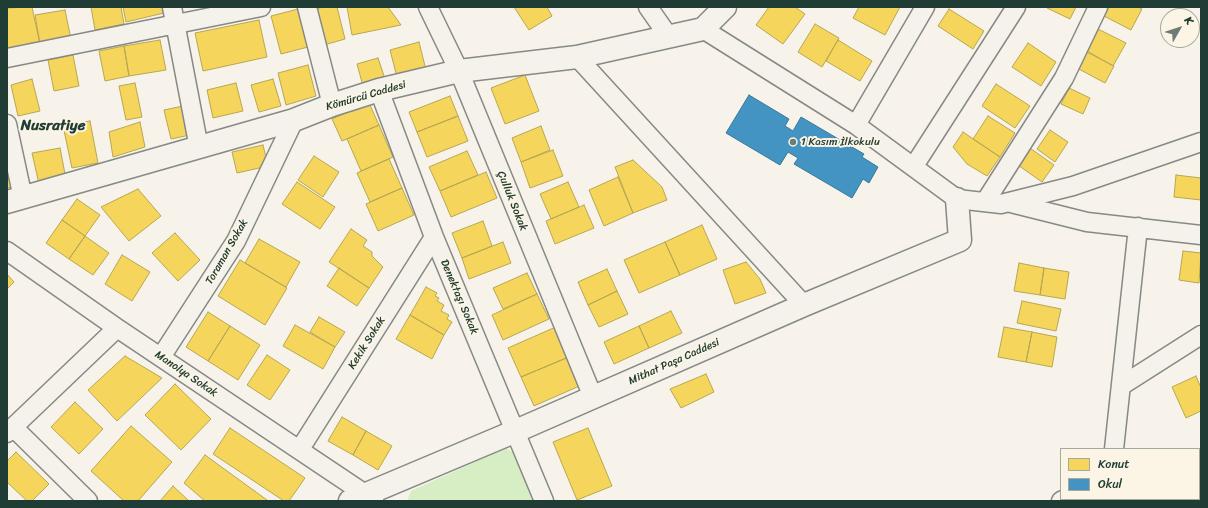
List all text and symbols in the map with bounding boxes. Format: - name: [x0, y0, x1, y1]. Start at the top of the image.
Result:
- north arrow: [1160, 8, 1200, 48]
- text: K: [1179, 12, 1198, 29]
- street label: Kömürcü Caddesi: [325, 78, 407, 114]
- district label: Nusratiye: [21, 117, 85, 135]
- place label: 1 Kasım İlkokulu: [801, 135, 880, 149]
- marker: 1 Kasım İlkokulu: [788, 137, 798, 147]
- street label: Çulluk Sokak: [494, 169, 530, 233]
- street label: Toraman Sokak: [203, 217, 251, 287]
- street label: Denektaşı Sokak: [437, 257, 481, 337]
- street label: Kekik Sokak: [346, 314, 388, 372]
- street label: Mithat Paşa Caddesi: [626, 336, 722, 388]
- street label: Manolya Sokak: [152, 348, 220, 400]
- legend: [1060, 448, 1200, 500]
- text: Konut: [1098, 453, 1130, 475]
- text: Okul: [1098, 473, 1122, 495]

